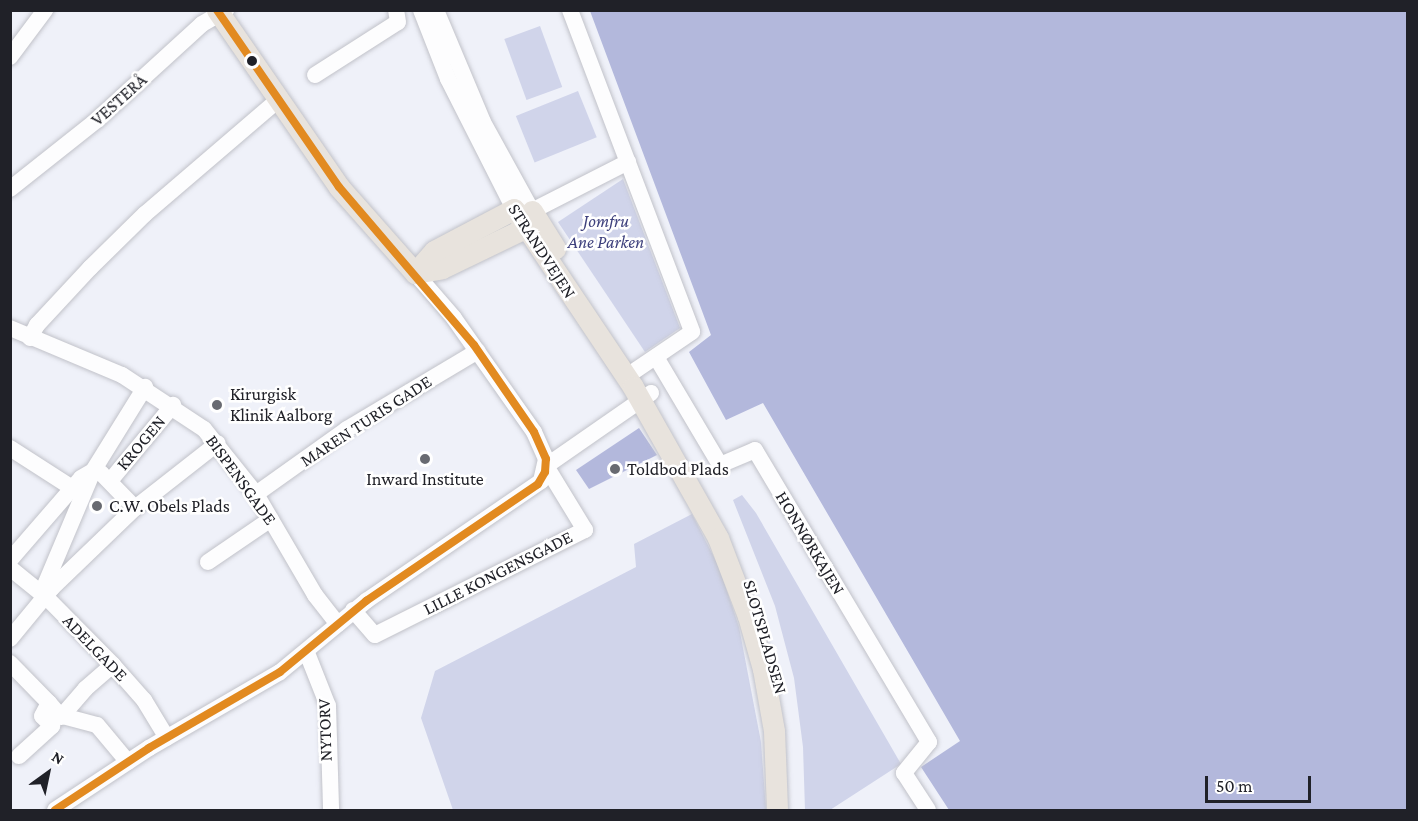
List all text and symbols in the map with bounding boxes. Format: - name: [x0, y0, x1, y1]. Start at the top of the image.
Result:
- unlabelled marker: [246, 55, 258, 67]
- street label: VESTERÅ: [87, 69, 151, 131]
- street label: STRANDVEJEN: [503, 200, 581, 302]
- park label: Jomfru Ane Parken: [568, 211, 644, 254]
- street label: MAREN TURIS GADE: [296, 370, 436, 472]
- place label: Kirurgisk Klinik Aalborg: [230, 384, 332, 426]
- marker: Kirurgisk Klinik Aalborg: [208, 396, 226, 414]
- street label: KROGEN: [112, 411, 170, 475]
- street label: BISPENSGADE: [201, 431, 281, 529]
- marker: Inward Institute: [418, 452, 432, 466]
- place label: Toldbod Plads: [627, 458, 729, 480]
- marker: Toldbod Plads: [608, 462, 622, 476]
- place label: Inward Institute: [366, 468, 484, 490]
- street label: HONNØRKAJEN: [771, 487, 849, 599]
- place label: C.W. Obels Plads: [109, 495, 230, 517]
- marker: C.W. Obels Plads: [90, 499, 104, 513]
- street label: LILLE KONGENSGADE: [420, 526, 576, 620]
- street label: SLOTSPLADSEN: [738, 577, 792, 697]
- street label: ADELGADE: [58, 610, 132, 686]
- street label: NYTORV: [313, 698, 337, 762]
- north arrow: [18, 743, 78, 803]
- text: N: [49, 747, 67, 768]
- scale bar: [1208, 764, 1314, 802]
- text: 50 m: [1216, 776, 1253, 796]

